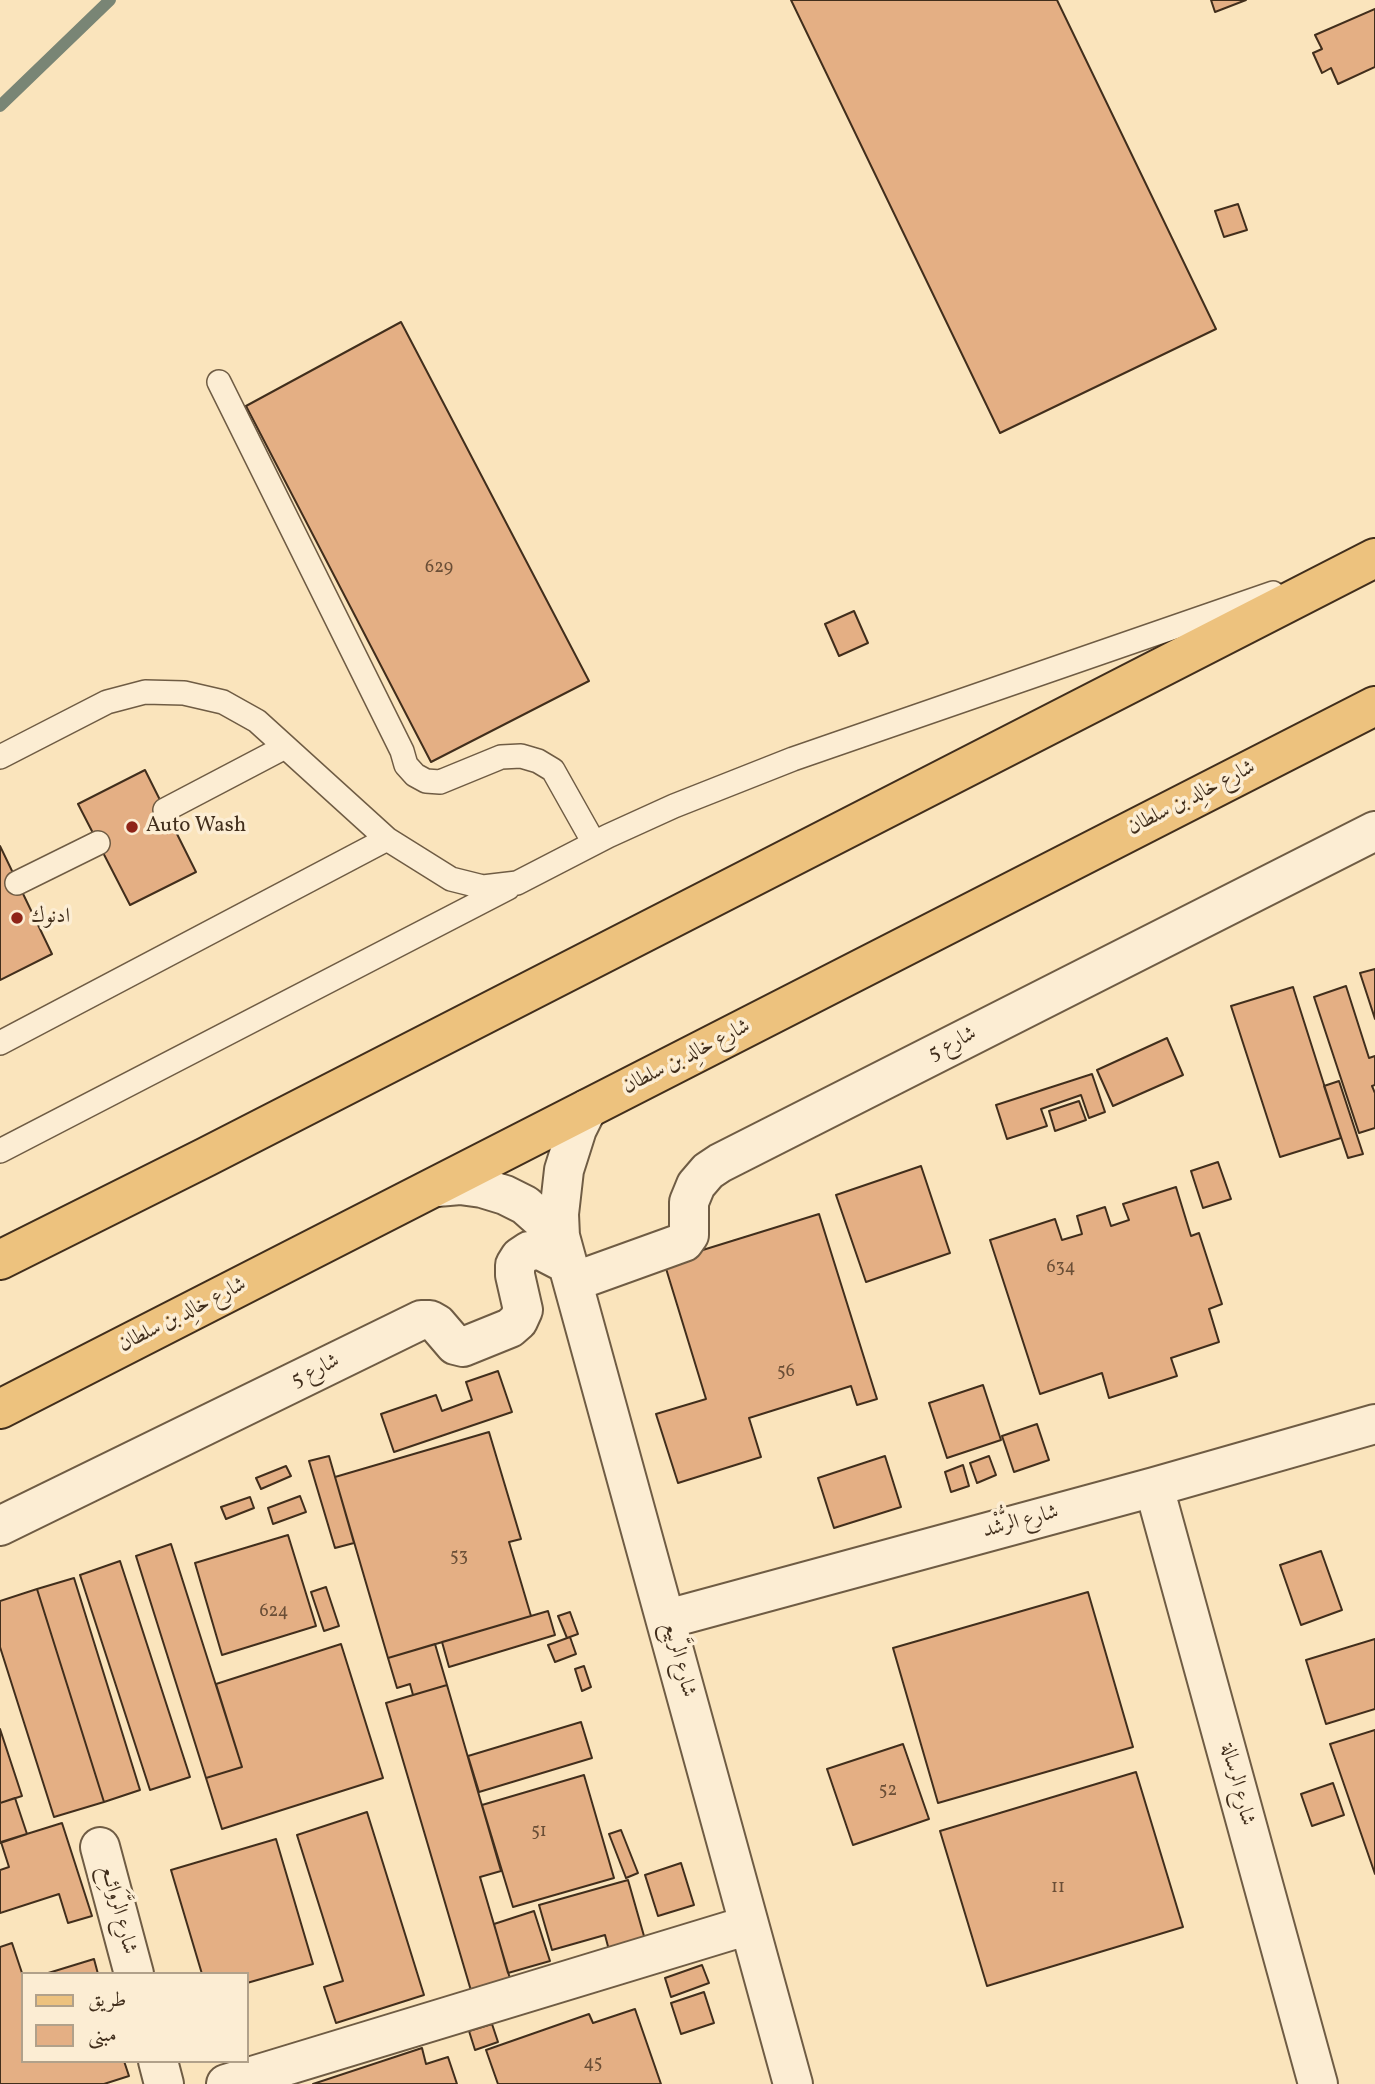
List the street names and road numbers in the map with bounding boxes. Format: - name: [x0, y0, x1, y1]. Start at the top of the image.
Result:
- street label: شارع خالِد بن سلطان: [1124, 756, 1260, 842]
- street label: شارع خالِد بن سلطان: [619, 1015, 755, 1101]
- street label: شارع 5: [925, 1022, 981, 1068]
- street label: شارع خالِد بن سلطان: [115, 1273, 251, 1359]
- street label: شارع 5: [288, 1350, 344, 1394]
- street label: شارع الرُّشْد: [980, 1501, 1062, 1545]
- street label: شارع الرَّبِيع: [656, 1620, 700, 1700]
- street label: شارع الرسالة: [1213, 1741, 1259, 1829]
- street label: شارع الرَّوَائِع: [93, 1863, 141, 1957]

